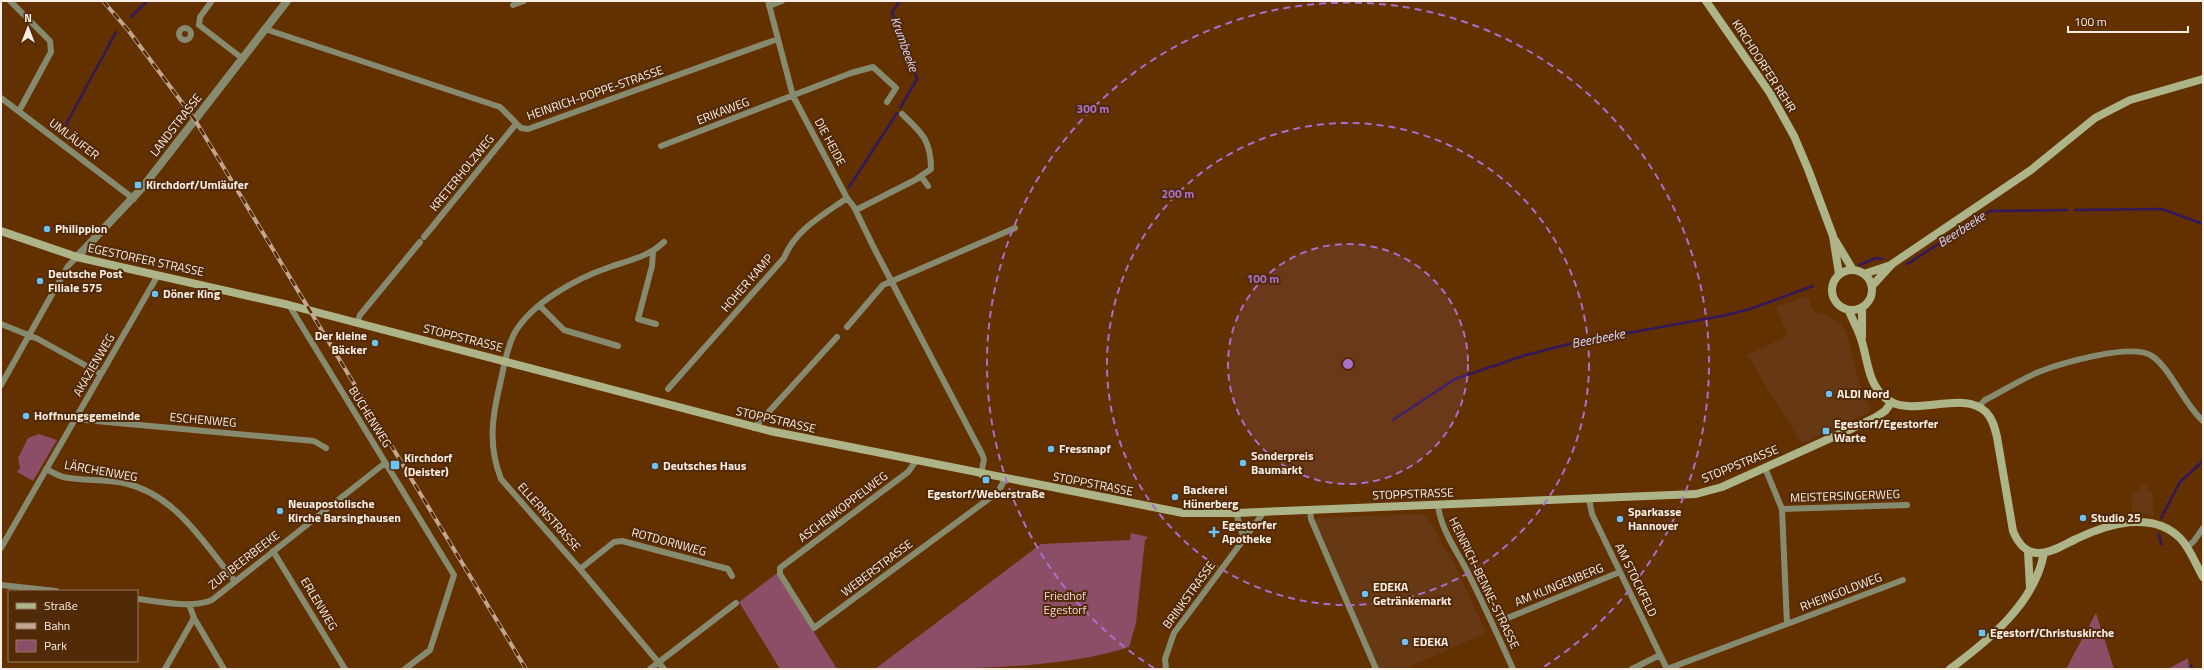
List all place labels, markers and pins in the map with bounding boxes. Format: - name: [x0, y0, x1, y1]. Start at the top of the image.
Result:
- place label: Kirchdorf/Umläufer: [146, 175, 249, 194]
- marker: Kirchdorf/Umläufer: [133, 180, 143, 190]
- place label: Philippion: [55, 219, 107, 238]
- marker: Philippion: [42, 224, 52, 234]
- place label: Deutsche Post Filiale 575: [48, 264, 123, 297]
- marker: Deutsche Post Filiale 575: [35, 276, 45, 286]
- place label: Döner King: [163, 284, 221, 303]
- marker: Döner King: [150, 289, 160, 299]
- place label: Der kleine Bäcker: [315, 326, 368, 359]
- marker: Der kleine Bäcker: [370, 338, 380, 348]
- centre of rings: [1341, 357, 1355, 371]
- place label: ALDI Nord: [1837, 384, 1889, 403]
- marker: ALDI Nord: [1824, 389, 1834, 399]
- place label: Hoffnungsgemeinde: [34, 406, 140, 425]
- marker: Hoffnungsgemeinde: [21, 411, 31, 421]
- place label: Egestorf/Egestorfer Warte: [1834, 414, 1939, 447]
- marker: Egestorf/Egestorfer Warte: [1821, 426, 1831, 436]
- place label: Fressnapf: [1059, 439, 1111, 458]
- marker: Fressnapf: [1046, 444, 1056, 454]
- place label: Sonderpreis Baumarkt: [1251, 446, 1314, 479]
- place label: Kirchdorf (Deister): [404, 448, 453, 481]
- place label: Deutsches Haus: [663, 456, 747, 475]
- marker: Sonderpreis Baumarkt: [1238, 458, 1248, 468]
- marker: Kirchdorf (Deister): [389, 459, 401, 471]
- marker: Deutsches Haus: [650, 461, 660, 471]
- marker: Egestorf/Weberstraße: [981, 475, 991, 485]
- place label: Backerei Hünerberg: [1183, 480, 1239, 513]
- place label: Egestorf/Weberstraße: [927, 484, 1045, 503]
- marker: Backerei Hünerberg: [1170, 492, 1180, 502]
- place label: Neuapostolische Kirche Barsinghausen: [288, 494, 401, 527]
- place label: Sparkasse Hannover: [1628, 502, 1681, 535]
- marker: Neuapostolische Kirche Barsinghausen: [275, 506, 285, 516]
- place label: Studio 25: [2091, 508, 2141, 527]
- marker: Studio 25: [2078, 513, 2088, 523]
- marker: Sparkasse Hannover: [1615, 514, 1625, 524]
- place label: Egestorfer Apotheke: [1222, 515, 1277, 548]
- marker: Egestorfer Apotheke: [1209, 527, 1219, 537]
- place label: EDEKA Getränkemarkt: [1373, 577, 1452, 610]
- marker: EDEKA Getränkemarkt: [1360, 589, 1370, 599]
- place label: Egestorf/Christuskirche: [1990, 623, 2114, 642]
- marker: Egestorf/Christuskirche: [1977, 628, 1987, 638]
- place label: EDEKA: [1413, 632, 1449, 651]
- marker: EDEKA: [1400, 637, 1410, 647]

